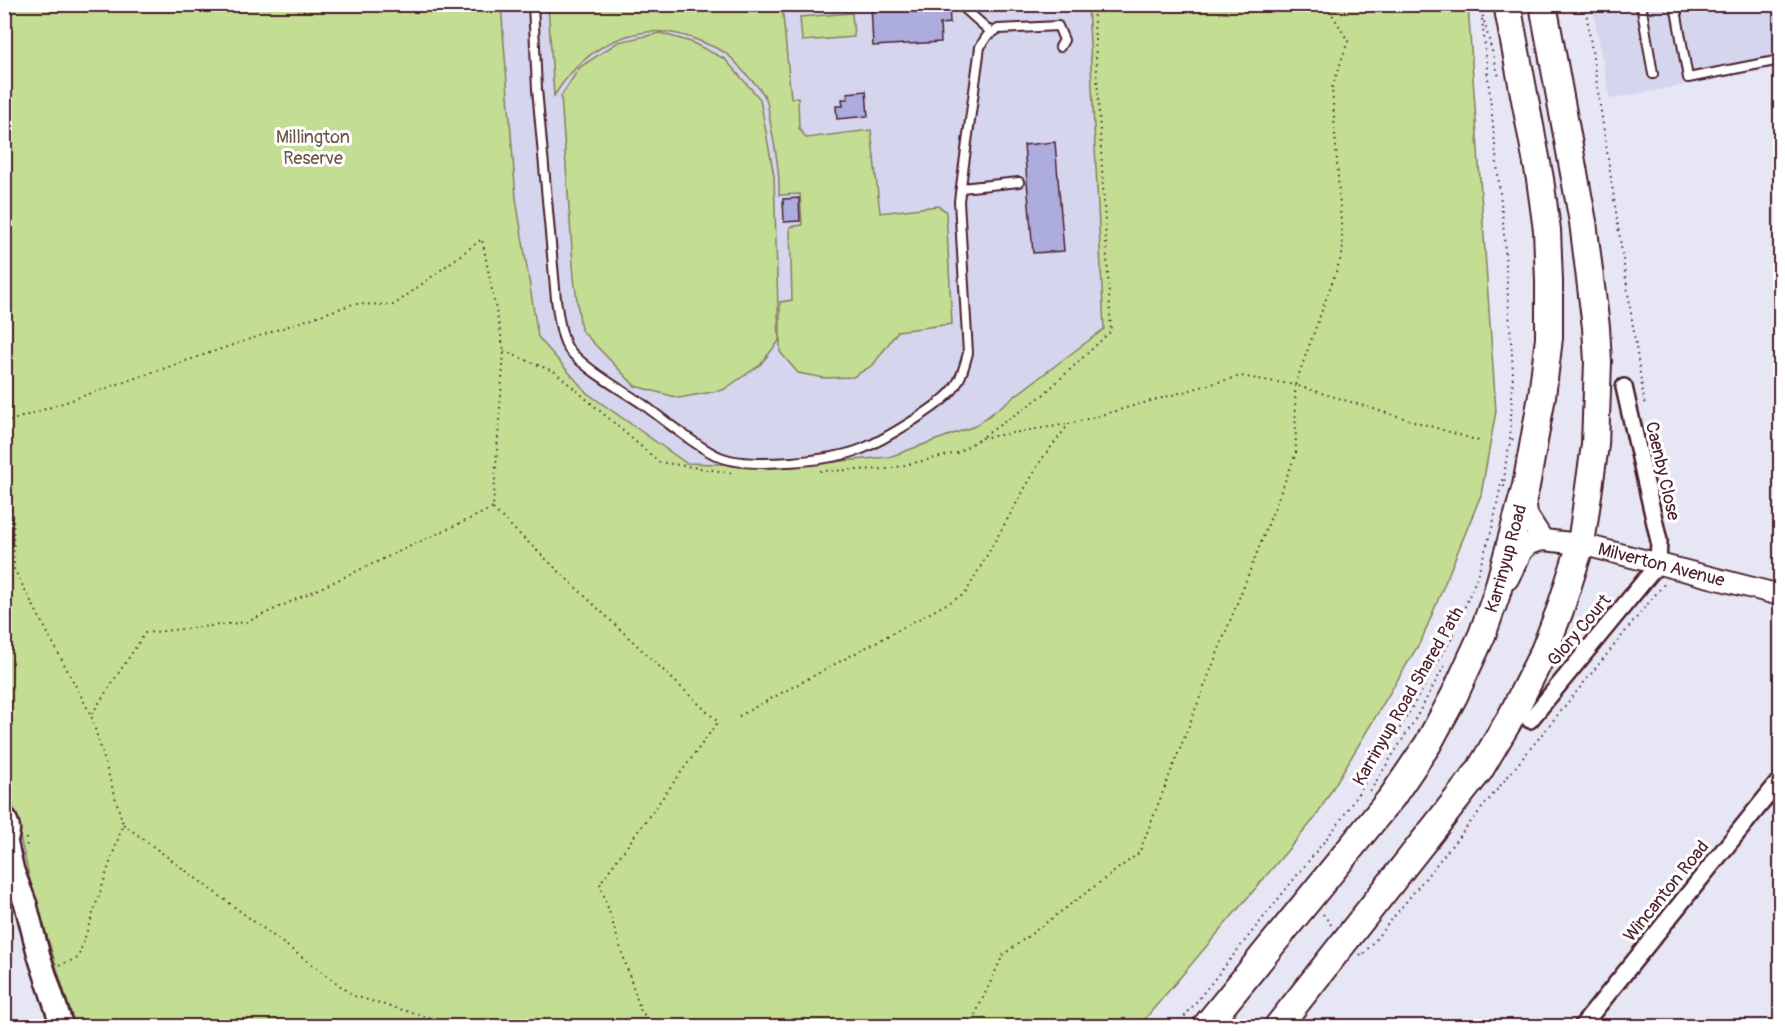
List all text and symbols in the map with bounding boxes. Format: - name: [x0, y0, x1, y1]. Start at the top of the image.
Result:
- park label: Millington Reserve: [276, 126, 350, 170]
- street label: Caenby Close: [1640, 420, 1685, 523]
- street label: Karrinyup Road: [1480, 502, 1532, 616]
- street label: Milverton Avenue: [1595, 538, 1727, 592]
- street label: Glory Court: [1543, 589, 1617, 671]
- street label: Karrinyup Road Shared Path: [1348, 603, 1469, 790]
- street label: Wincanton Road: [1619, 836, 1714, 947]

